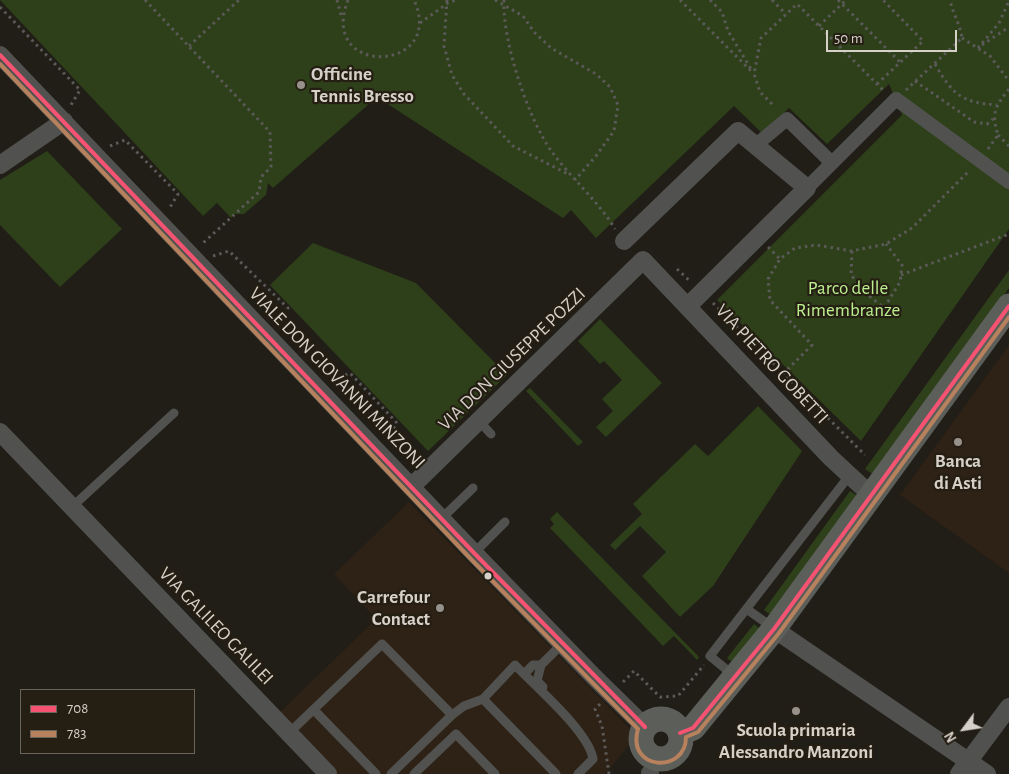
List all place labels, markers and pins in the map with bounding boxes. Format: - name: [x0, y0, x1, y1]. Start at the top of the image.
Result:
- place label: Officine Tennis Bresso: [311, 63, 414, 107]
- marker: Officine Tennis Bresso: [295, 79, 307, 91]
- marker: Banca di Asti: [952, 436, 964, 448]
- place label: Banca di Asti: [934, 450, 982, 494]
- unlabelled marker: [483, 571, 493, 581]
- place label: Carrefour Contact: [357, 586, 430, 630]
- marker: Carrefour Contact: [434, 602, 446, 614]
- marker: Scuola primaria Alessandro Manzoni: [790, 705, 802, 717]
- place label: Scuola primaria Alessandro Manzoni: [719, 719, 873, 763]

